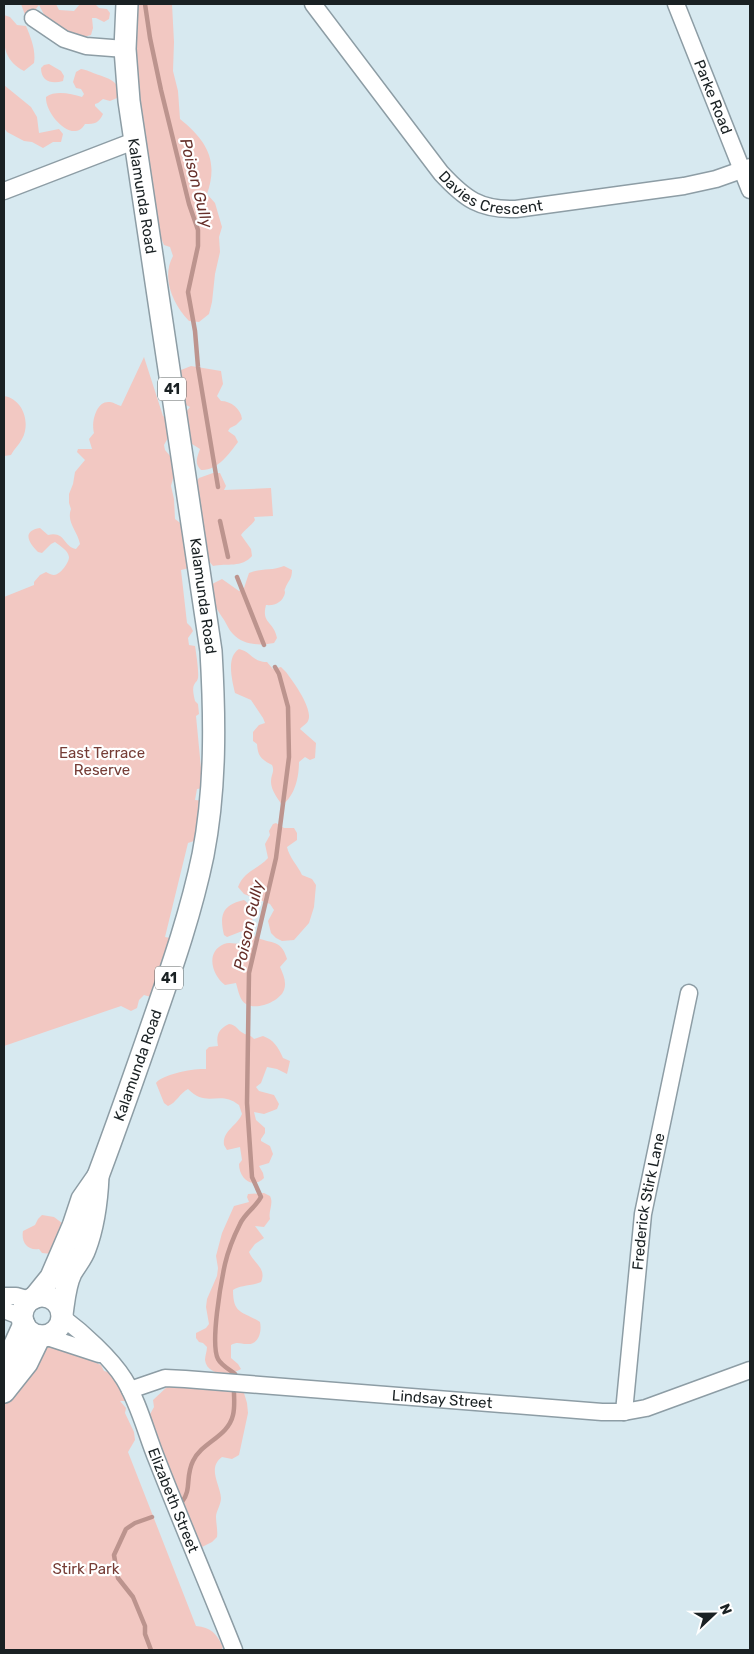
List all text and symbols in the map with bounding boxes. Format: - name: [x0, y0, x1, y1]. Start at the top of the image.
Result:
- street label: Parke Road: [690, 57, 736, 137]
- water label: Poison Gully: [176, 136, 217, 231]
- street label: Kalamunda Road: [124, 137, 160, 255]
- street label: Davies Crescent: [435, 167, 544, 218]
- road number: 41: [158, 378, 186, 400]
- street label: Kalamunda Road: [186, 537, 220, 655]
- park label: East Terrace Reserve: [59, 744, 145, 779]
- water label: Poison Gully: [230, 877, 268, 972]
- road number: 41: [155, 966, 183, 990]
- street label: Kalamunda Road: [110, 1007, 166, 1124]
- street label: Frederick Stirk Lane: [629, 1131, 669, 1271]
- street label: Lindsay Street: [391, 1386, 493, 1412]
- street label: Elizabeth Street: [144, 1445, 202, 1556]
- park label: Stirk Park: [53, 1560, 120, 1578]
- north arrow: [689, 1589, 739, 1639]
- text: N: [716, 1601, 735, 1617]

